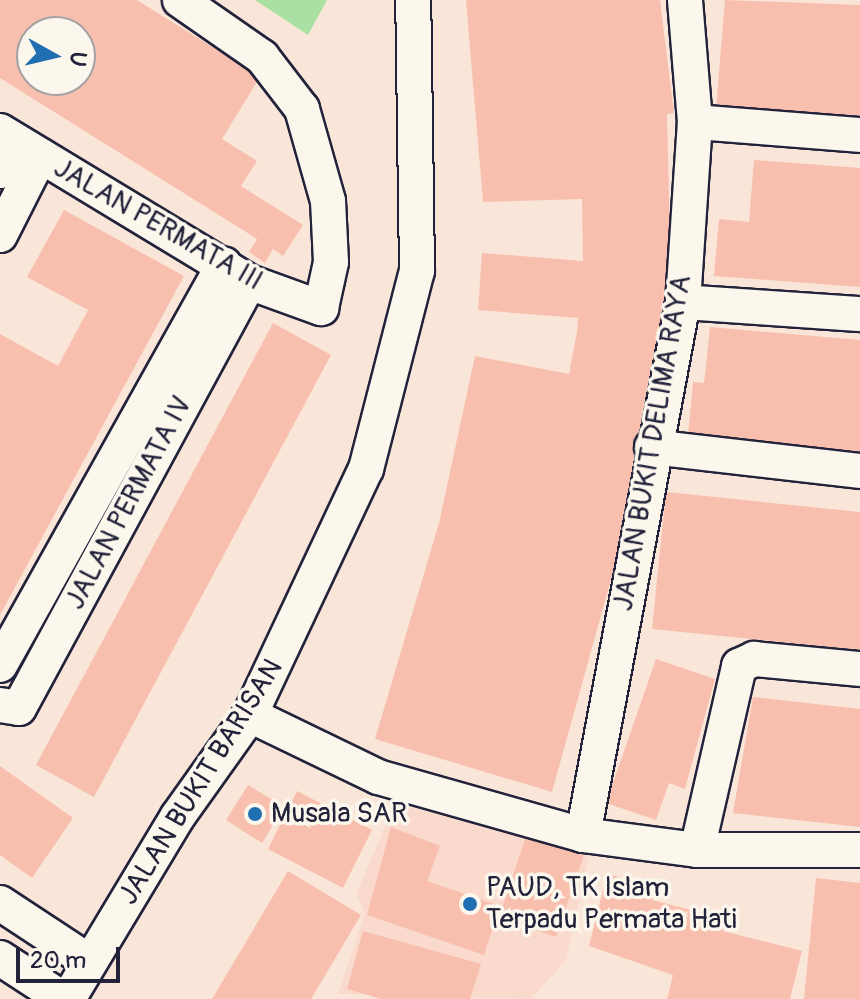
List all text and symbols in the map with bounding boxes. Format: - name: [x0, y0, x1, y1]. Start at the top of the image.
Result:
- north arrow: [16, 16, 96, 96]
- text: U: [63, 50, 93, 68]
- street label: JALAN PERMATA III: [48, 152, 268, 298]
- street label: JALAN BUKIT DELIMA RAYA: [607, 272, 699, 614]
- street label: JALAN PERMATA IV: [59, 391, 199, 615]
- street label: JALAN BUKIT BARISAN: [112, 653, 290, 911]
- place label: Musala SAR: [271, 797, 407, 831]
- marker: Musala SAR: [246, 805, 264, 823]
- place label: PAUD, TK Islam Terpadu Permata Hati: [486, 871, 737, 937]
- marker: PAUD, TK Islam Terpadu Permata Hati: [461, 895, 479, 913]
- scale bar: [20, 931, 124, 981]
- text: 20 m: [30, 946, 86, 975]

